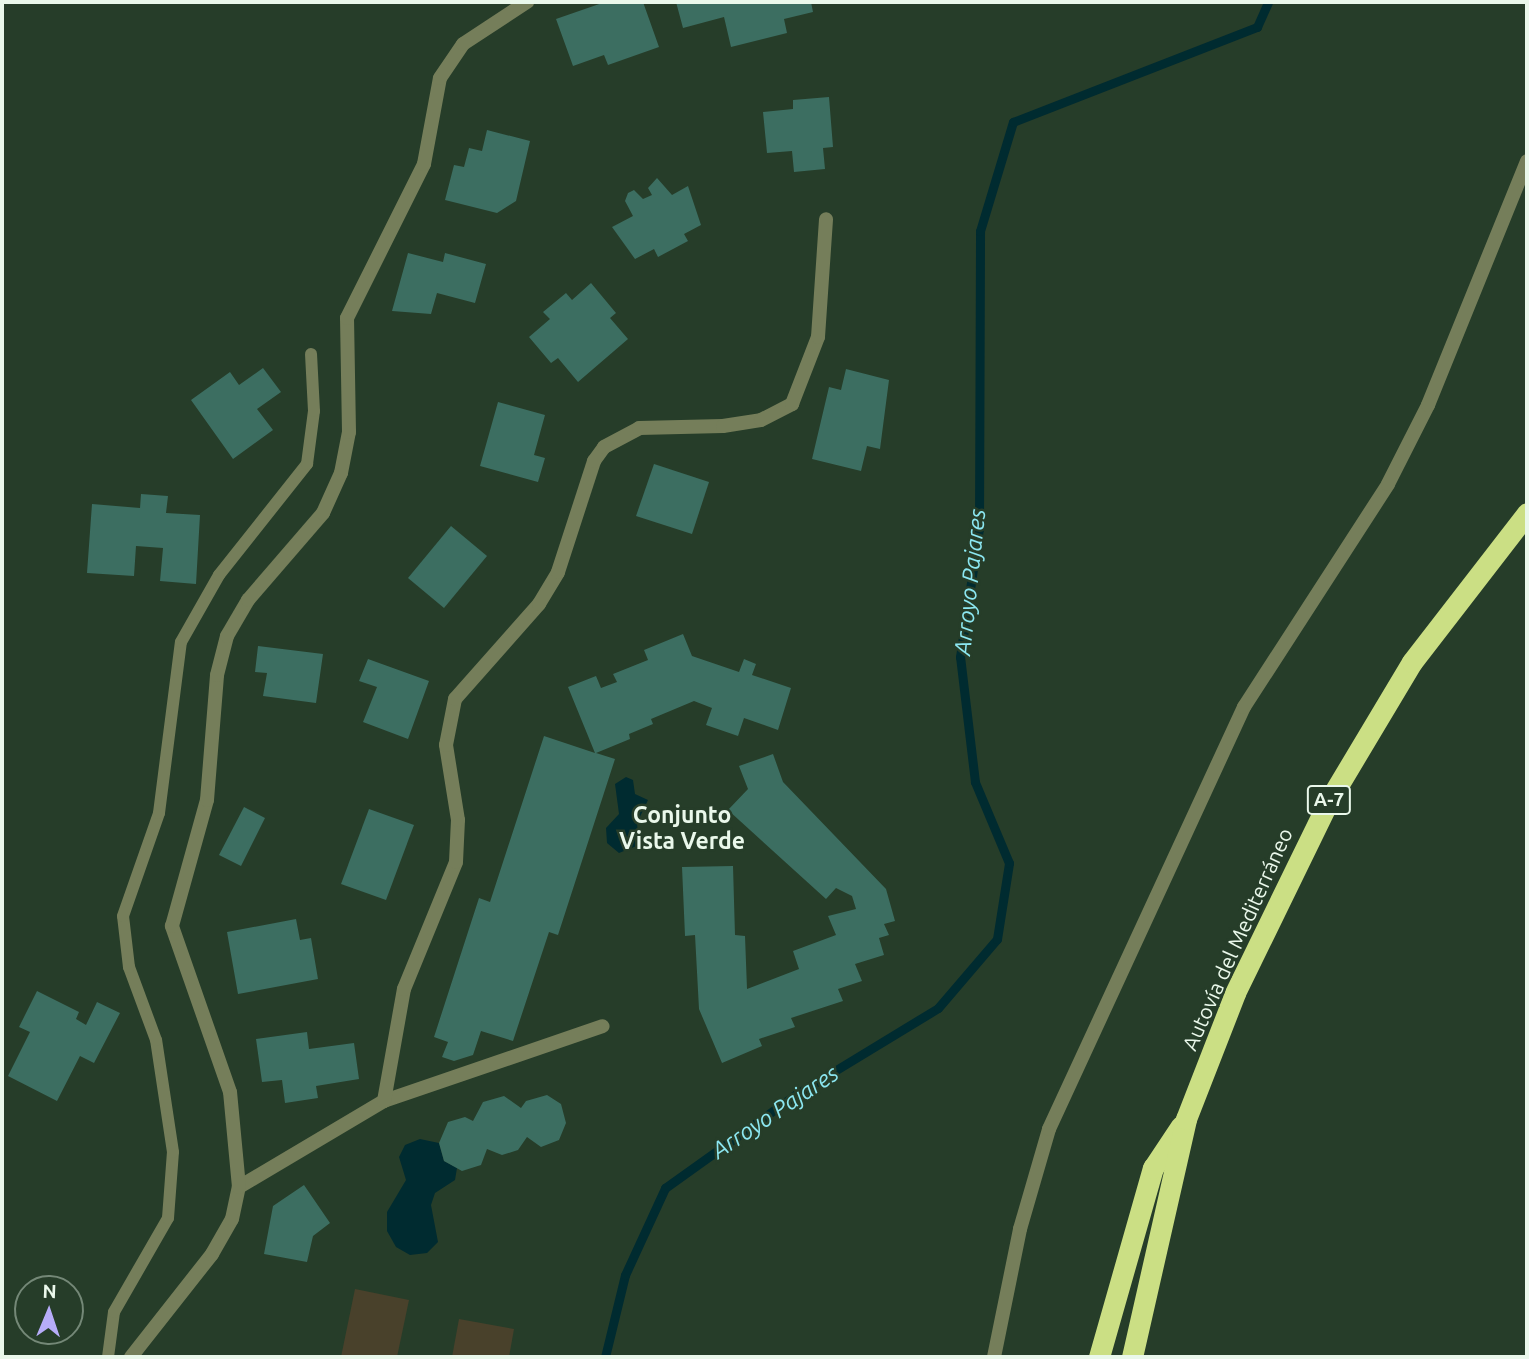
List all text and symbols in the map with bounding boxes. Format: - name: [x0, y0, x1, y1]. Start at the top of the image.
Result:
- water label: Arroyo Pajares: [949, 507, 991, 657]
- road number: A-7: [1306, 785, 1352, 816]
- district label: Conjunto Vista Verde: [619, 801, 745, 855]
- street label: Autovía del Mediterráneo: [1177, 824, 1297, 1054]
- water label: Arroyo Pajares: [706, 1059, 844, 1165]
- north arrow: [14, 1275, 84, 1345]
- text: N: [42, 1280, 57, 1302]

